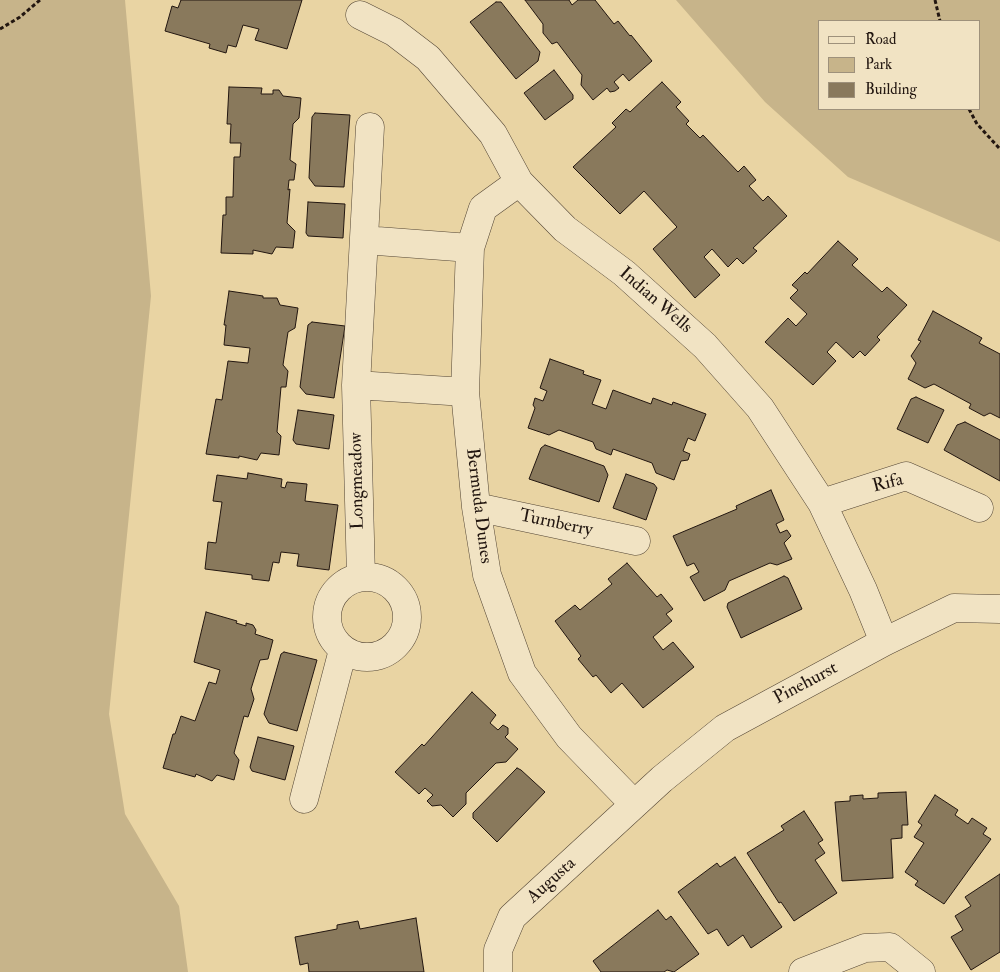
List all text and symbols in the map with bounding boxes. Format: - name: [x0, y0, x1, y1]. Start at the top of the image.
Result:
- legend: [818, 20, 980, 110]
- text: Road: [865, 30, 896, 49]
- text: Park: [865, 55, 892, 74]
- text: Building: [865, 80, 917, 99]
- street label: Indian Wells: [614, 263, 696, 339]
- street label: Longmeadow: [346, 432, 370, 530]
- street label: Bermuda Dunes: [460, 447, 496, 565]
- street label: Rifa: [870, 470, 906, 498]
- street label: Turnberry: [517, 506, 595, 542]
- street label: Pinehurst: [770, 658, 842, 710]
- street label: Augusta: [523, 853, 581, 909]

